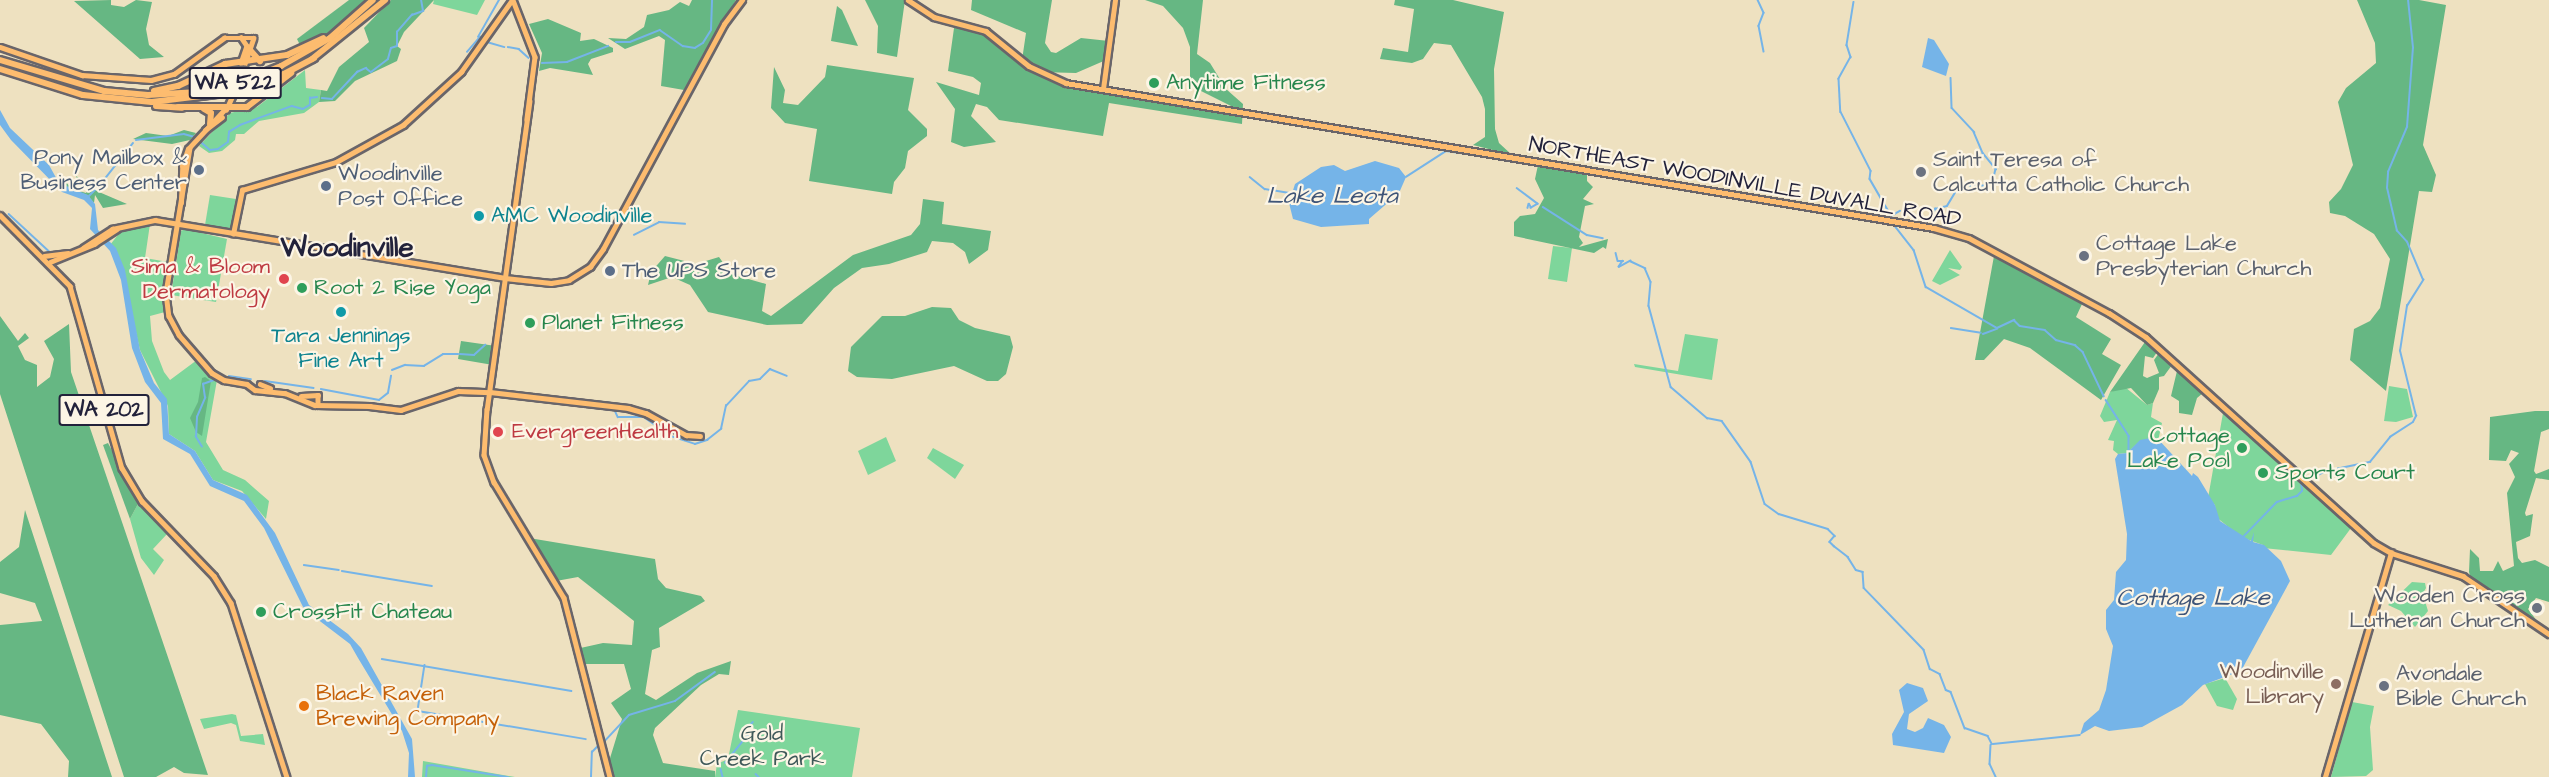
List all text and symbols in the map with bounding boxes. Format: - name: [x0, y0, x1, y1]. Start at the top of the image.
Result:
- road number: WA 522: [188, 65, 282, 101]
- place label: Anytime Fitness: [1166, 70, 1326, 96]
- marker: Anytime Fitness: [1147, 76, 1161, 90]
- street label: NORTHEAST WOODINVILLE DUVALL ROAD: [1527, 131, 1963, 233]
- place label: Pony Mailbox & Business Center: [21, 144, 187, 196]
- place label: Saint Teresa of Calcutta Catholic Church: [1933, 146, 2189, 198]
- place label: Woodinville Post Office: [338, 160, 463, 212]
- marker: Pony Mailbox & Business Center: [192, 163, 206, 177]
- marker: Saint Teresa of Calcutta Catholic Church: [1914, 165, 1928, 179]
- marker: Woodinville Post Office: [319, 179, 333, 193]
- water label: Lake Leota: [1266, 183, 1398, 211]
- place label: AMC Woodinville: [491, 203, 652, 229]
- marker: AMC Woodinville: [472, 209, 486, 223]
- place label: Cottage Lake Presbyterian Church: [2096, 230, 2311, 282]
- district label: Woodinville: [280, 231, 414, 265]
- marker: Cottage Lake Presbyterian Church: [2077, 249, 2091, 263]
- place label: Sima & Bloom Dermatology: [131, 253, 270, 304]
- place label: The UPS Store: [622, 258, 776, 284]
- marker: The UPS Store: [603, 264, 617, 278]
- marker: Sima & Bloom Dermatology: [275, 270, 293, 288]
- place label: Root 2 Rise Yoga: [314, 275, 491, 301]
- marker: Root 2 Rise Yoga: [295, 281, 309, 295]
- marker: Tara Jennings Fine Art: [334, 305, 348, 319]
- place label: Planet Fitness: [542, 310, 684, 336]
- marker: Planet Fitness: [523, 316, 537, 330]
- place label: Tara Jennings Fine Art: [271, 322, 411, 374]
- road number: WA 202: [57, 392, 150, 428]
- place label: EvergreenHealth: [512, 419, 678, 445]
- place label: Cottage Lake Pool: [2127, 422, 2230, 474]
- marker: EvergreenHealth: [489, 423, 507, 441]
- marker: Cottage Lake Pool: [2235, 441, 2249, 455]
- place label: Sports Court: [2275, 460, 2415, 486]
- marker: Sports Court: [2256, 466, 2270, 480]
- place label: Wooden Cross Lutheran Church: [2349, 582, 2525, 634]
- water label: Cottage Lake: [2116, 585, 2270, 613]
- place label: CrossFit Chateau: [273, 599, 452, 625]
- marker: Wooden Cross Lutheran Church: [2530, 601, 2544, 615]
- marker: CrossFit Chateau: [254, 605, 268, 619]
- place label: Woodinville Library: [2219, 658, 2324, 710]
- place label: Avondale Bible Church: [2396, 660, 2526, 712]
- marker: Woodinville Library: [2329, 677, 2343, 691]
- marker: Avondale Bible Church: [2377, 679, 2391, 693]
- place label: Black Raven Brewing Company: [316, 680, 500, 732]
- marker: Black Raven Brewing Company: [297, 699, 311, 713]
- park label: Gold Creek Park: [700, 720, 824, 772]

